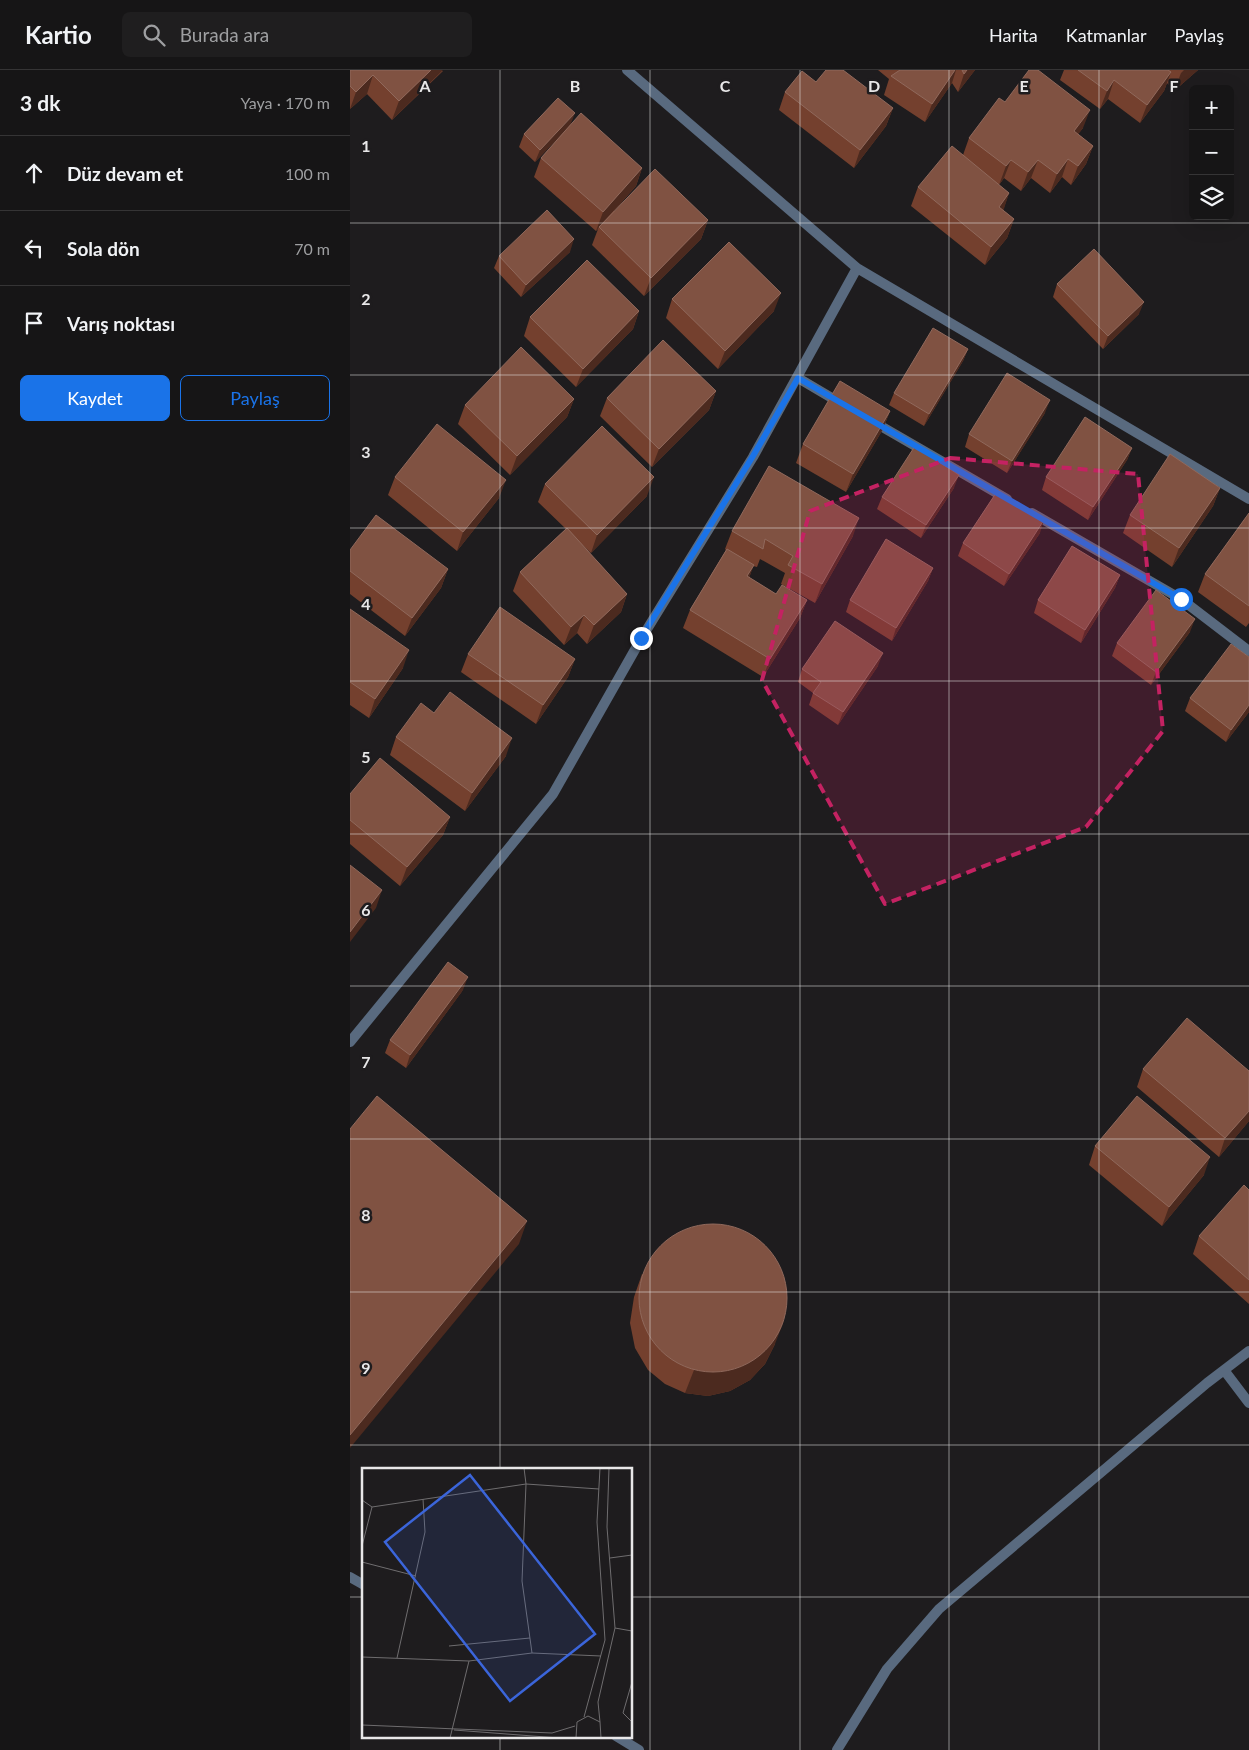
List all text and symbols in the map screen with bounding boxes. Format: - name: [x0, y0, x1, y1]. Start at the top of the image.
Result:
- search box: [122, 12, 472, 57]
- text: Kartio: [25, 20, 92, 49]
- icon: search: [140, 21, 168, 49]
- text: Burada ara: [180, 23, 269, 46]
- text: Harita: [989, 24, 1038, 46]
- text: Katmanlar: [1066, 24, 1146, 46]
- text: Paylaş: [1174, 24, 1224, 46]
- text: A: [418, 76, 431, 95]
- text: B: [570, 76, 580, 95]
- text: C: [720, 76, 731, 95]
- text: D: [868, 76, 880, 95]
- text: E: [1019, 76, 1029, 95]
- text: F: [1169, 76, 1179, 95]
- map controls: [1189, 85, 1234, 220]
- button: +: [1189, 85, 1234, 130]
- text: 3 dk: [20, 90, 60, 115]
- text: Yaya · 170 m: [241, 93, 330, 112]
- button: −: [1189, 130, 1234, 175]
- text: 1: [361, 136, 371, 155]
- icon: ahead: [20, 159, 48, 187]
- text: Düz devam et: [67, 162, 183, 185]
- text: 100 m: [285, 164, 330, 183]
- button: layers: [1189, 175, 1234, 220]
- icon: left: [20, 234, 48, 262]
- text: Sola dön: [67, 237, 140, 260]
- text: 70 m: [294, 239, 330, 258]
- text: 2: [361, 289, 371, 308]
- icon: arrive: [20, 309, 48, 337]
- text: Varış noktası: [67, 312, 175, 335]
- button: Kaydet: [20, 375, 170, 421]
- button: Paylaş: [180, 375, 330, 421]
- text: 3: [361, 442, 371, 461]
- route start: [1170, 588, 1193, 611]
- text: 4: [361, 594, 371, 613]
- route end: [630, 627, 653, 650]
- text: 5: [361, 747, 371, 766]
- text: 6: [361, 900, 371, 919]
- text: 7: [361, 1052, 371, 1071]
- text: 8: [361, 1205, 371, 1224]
- text: 9: [361, 1358, 371, 1377]
- inset map: [362, 1468, 632, 1738]

